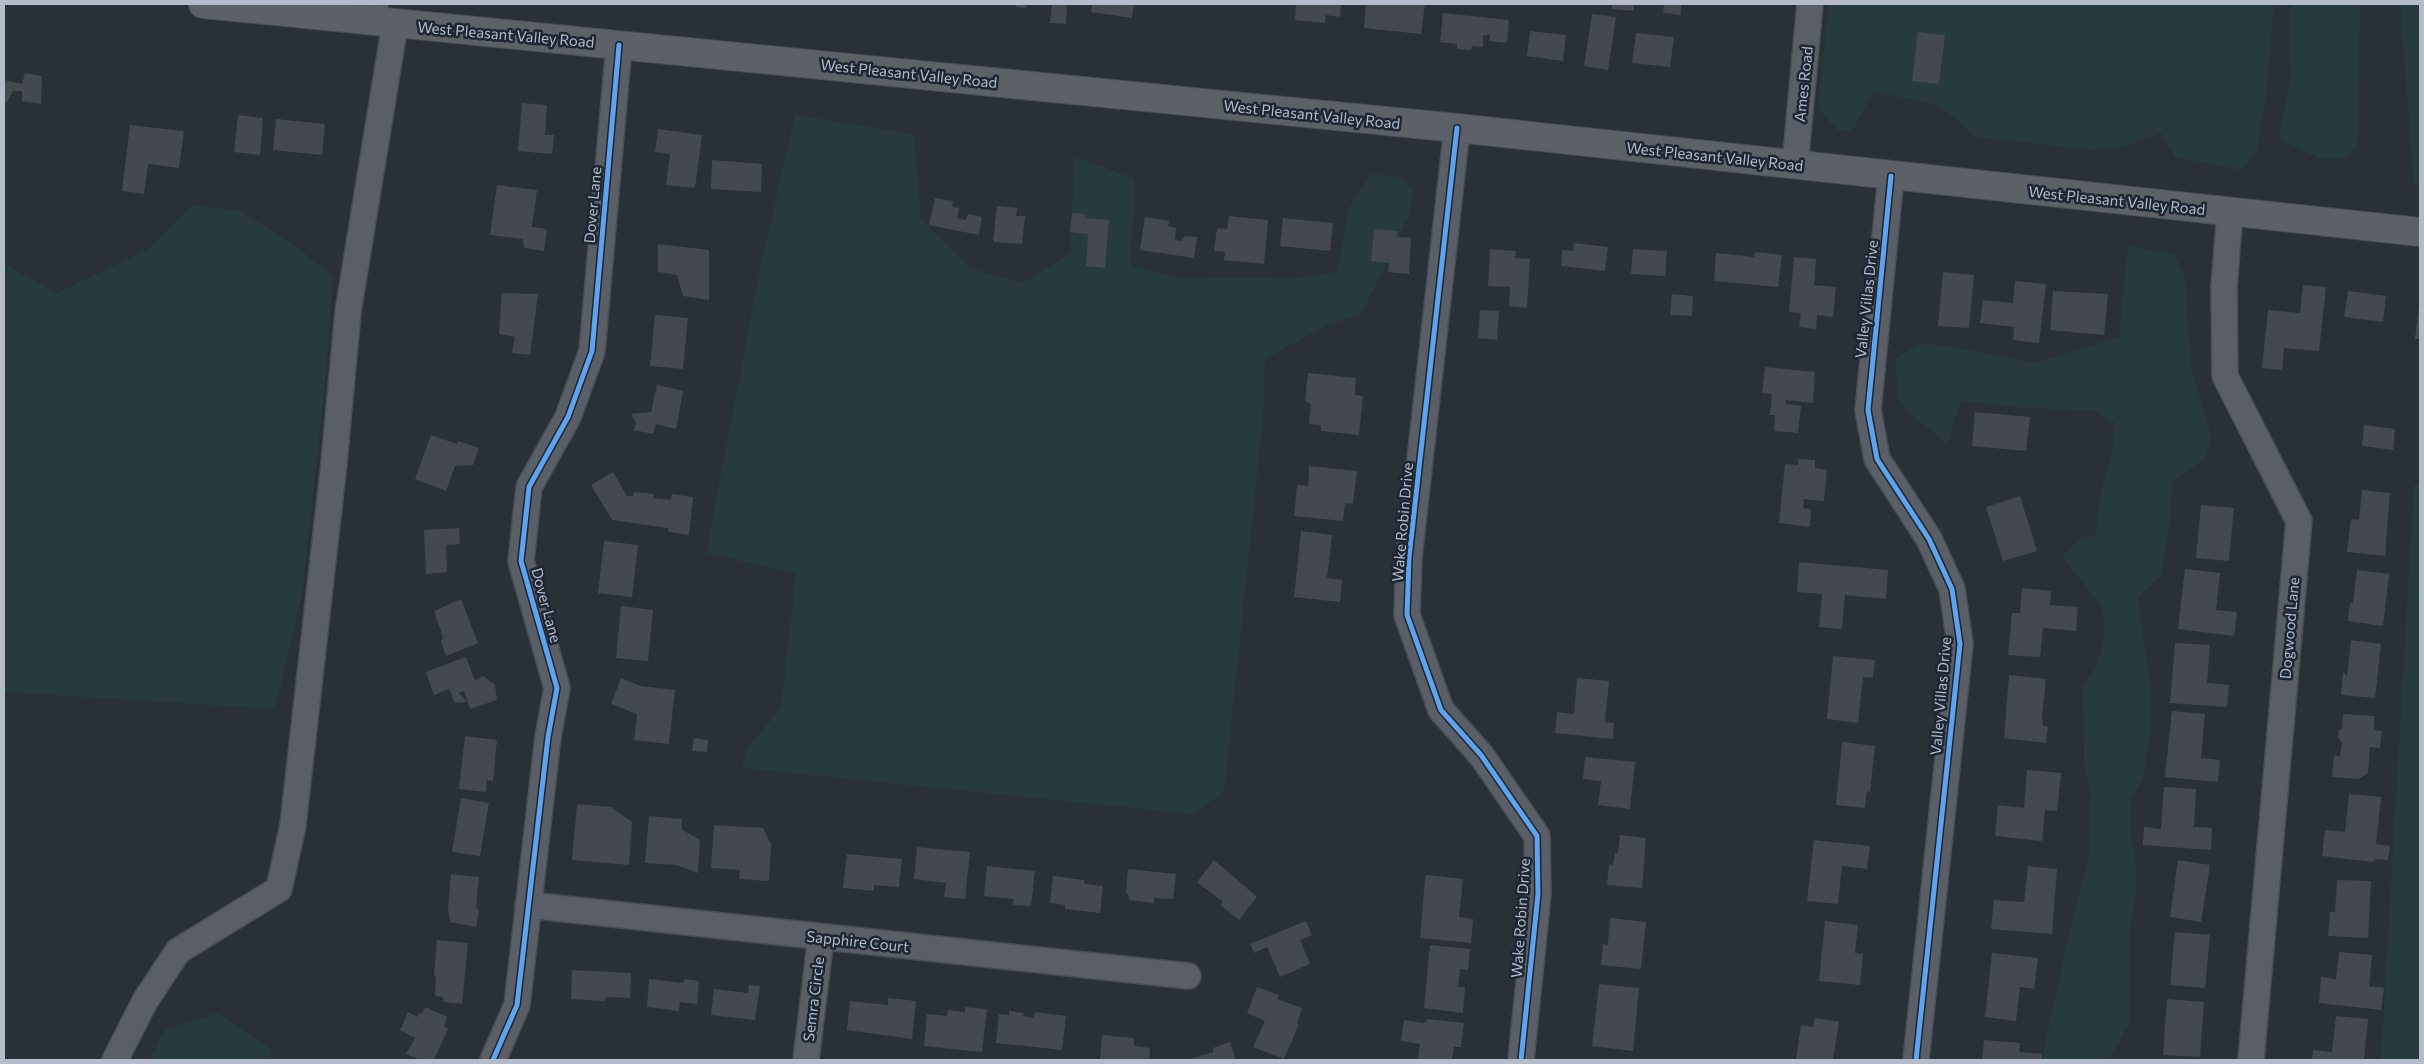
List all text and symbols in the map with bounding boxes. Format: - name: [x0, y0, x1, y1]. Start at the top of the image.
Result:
- street label: West Pleasant Valley Road: [417, 17, 595, 51]
- street label: Ames Road: [1790, 45, 1816, 123]
- street label: West Pleasant Valley Road: [820, 55, 998, 91]
- street label: West Pleasant Valley Road: [1223, 96, 1401, 132]
- street label: West Pleasant Valley Road: [1626, 138, 1804, 174]
- street label: Dover Lane: [580, 166, 604, 244]
- street label: West Pleasant Valley Road: [2028, 182, 2206, 218]
- street label: Valley Villas Drive: [1851, 239, 1881, 359]
- street label: Wake Robin Drive: [1388, 461, 1416, 583]
- street label: Dover Lane: [528, 566, 566, 645]
- street label: Dogwood Lane: [2276, 576, 2302, 680]
- street label: Valley Villas Drive: [1926, 636, 1954, 756]
- street label: Wake Robin Drive: [1507, 857, 1533, 978]
- street label: Sapphire Court: [806, 927, 910, 955]
- street label: Semra Circle: [799, 955, 827, 1042]

